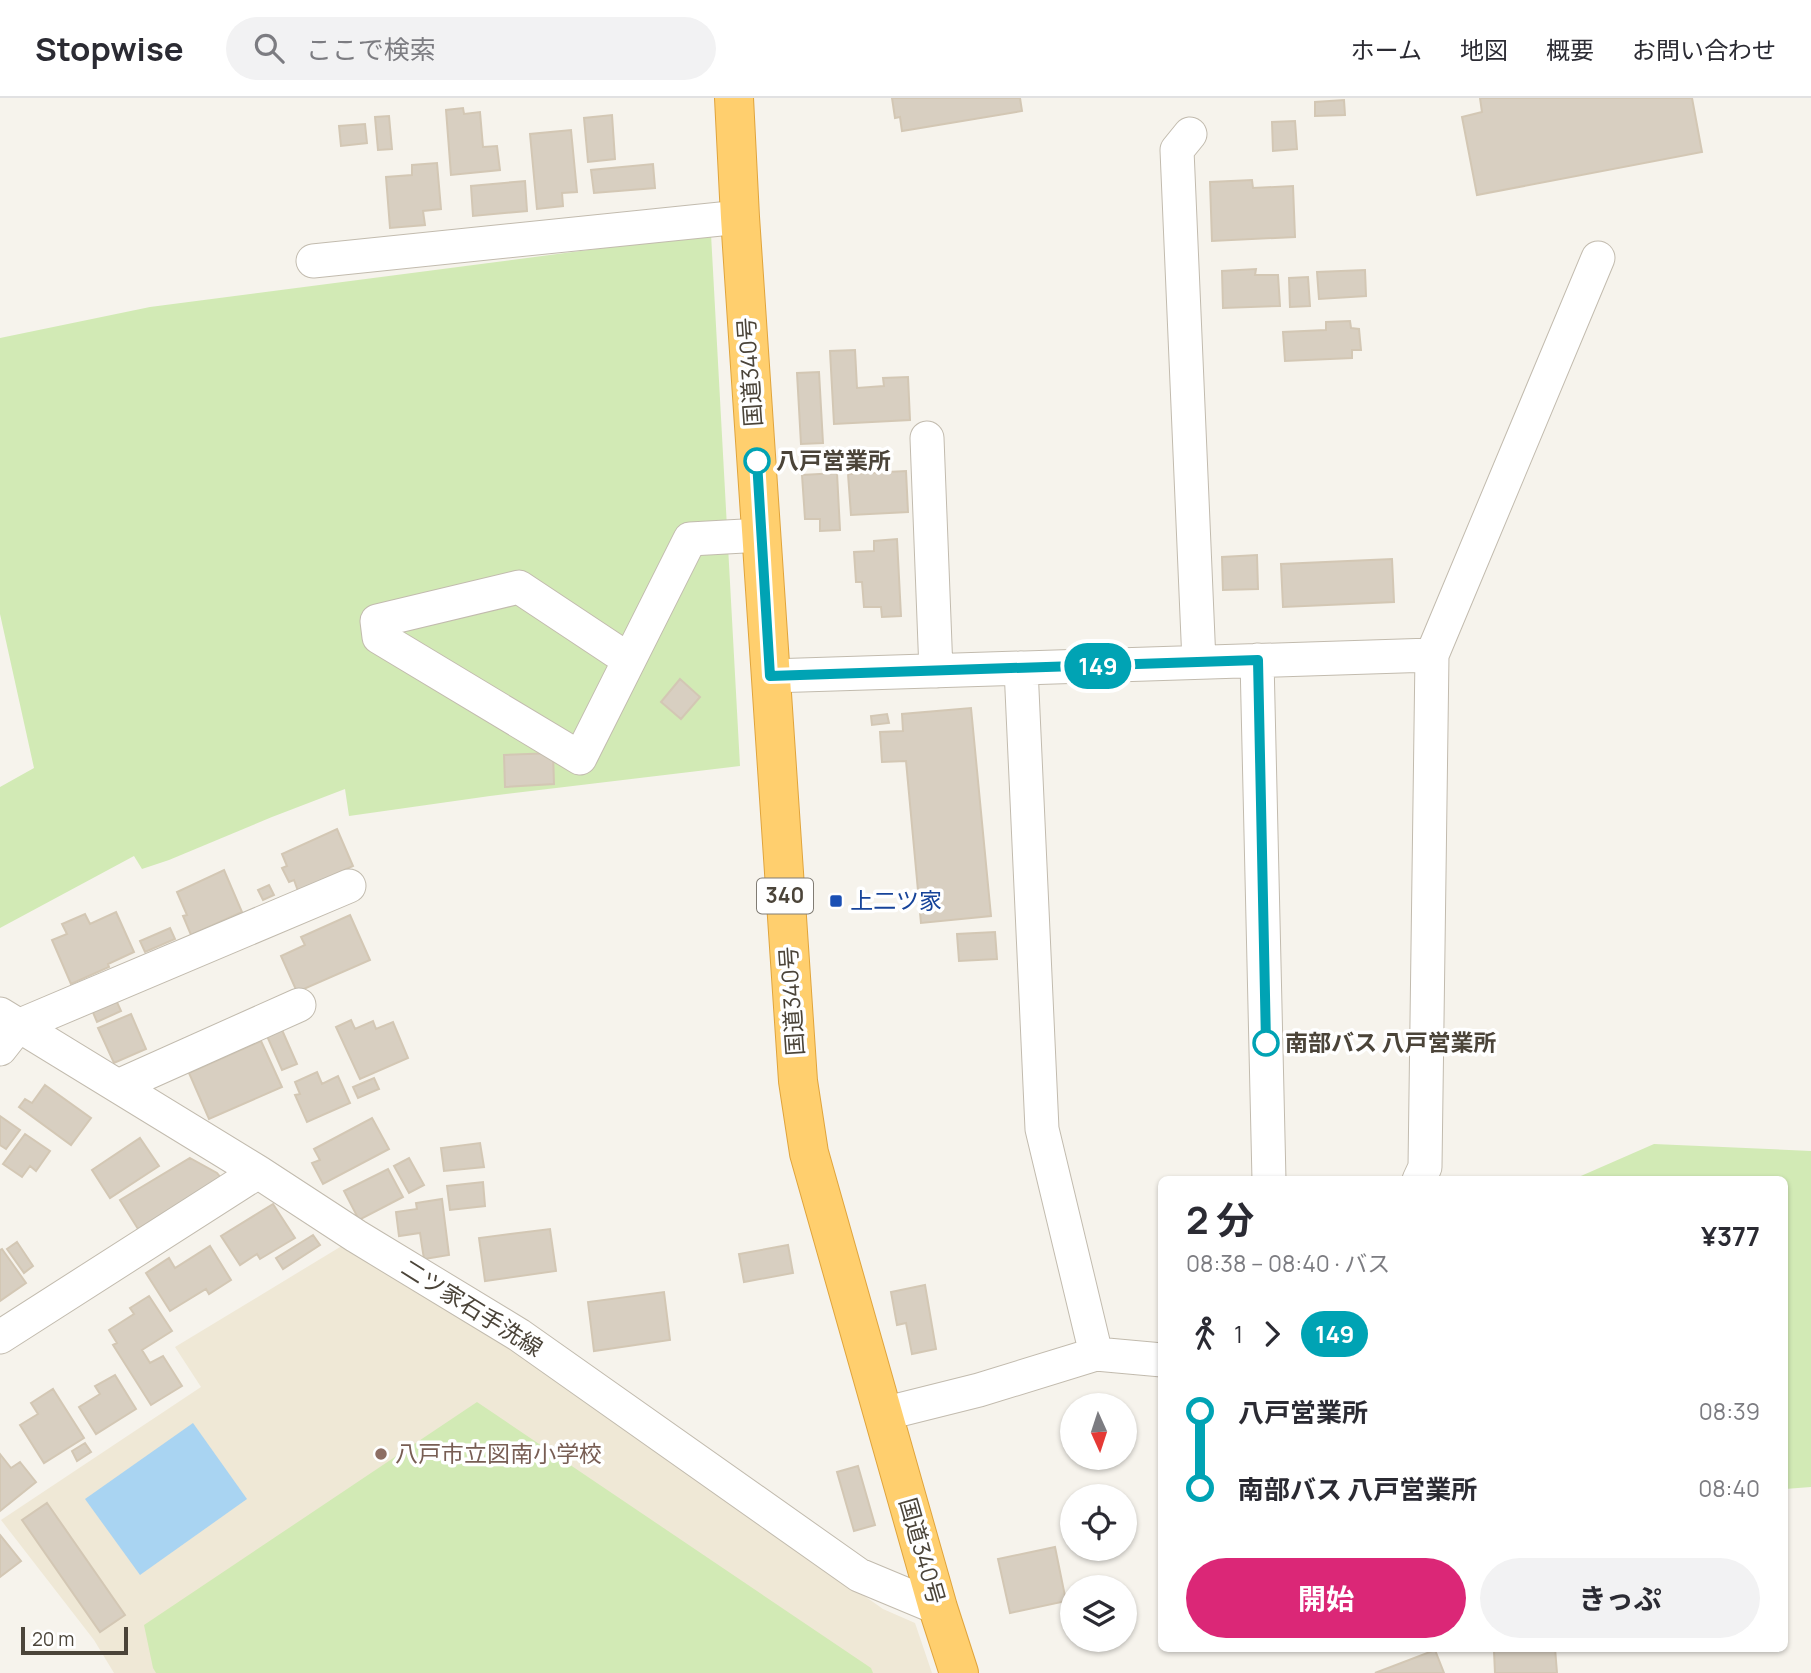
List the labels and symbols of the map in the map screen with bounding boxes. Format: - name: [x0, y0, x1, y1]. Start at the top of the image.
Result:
- street label: 国道340号: [729, 316, 769, 428]
- place label: 八戸営業所: [776, 444, 891, 476]
- marker: 八戸営業所: [744, 448, 770, 474]
- line badge: 149: [1058, 643, 1138, 689]
- road number: 340: [757, 878, 813, 914]
- place label: 上二ツ家: [850, 884, 942, 916]
- marker: 上二ツ家: [828, 893, 844, 909]
- street label: 国道340号: [771, 945, 811, 1057]
- place label: 南部バス 八戸営業所: [1285, 1026, 1497, 1058]
- marker: 南部バス 八戸営業所: [1253, 1030, 1279, 1056]
- street label: 二ツ家石手洗線: [396, 1251, 549, 1363]
- north arrow: [1060, 1393, 1138, 1470]
- place label: 八戸市立図南小学校: [395, 1437, 602, 1469]
- marker: 八戸市立図南小学校: [373, 1446, 389, 1462]
- street label: 国道340号: [893, 1494, 953, 1608]
- scale bar: [21, 1624, 128, 1656]

